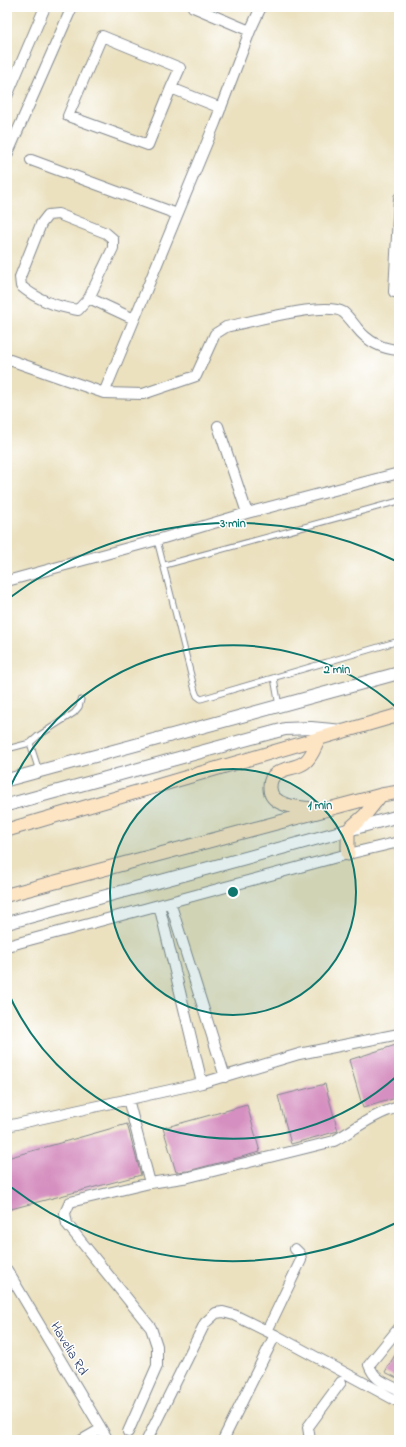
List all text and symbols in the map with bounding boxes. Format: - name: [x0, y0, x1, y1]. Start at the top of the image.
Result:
- text: 3 min: [219, 515, 246, 533]
- text: 2 min: [323, 661, 350, 679]
- text: 1 min: [308, 797, 332, 815]
- centre of rings: [226, 885, 240, 899]
- street label: Havelia Rd: [44, 1318, 93, 1380]

